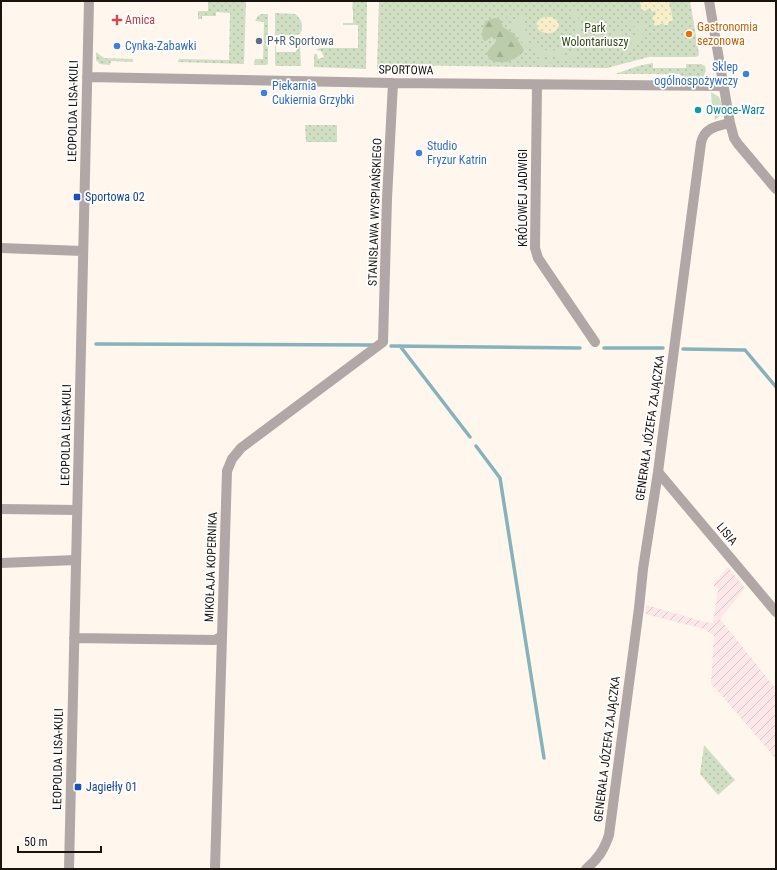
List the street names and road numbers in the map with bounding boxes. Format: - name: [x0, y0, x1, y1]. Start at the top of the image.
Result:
- street label: LEOPOLDA LISA-KULI: [65, 60, 81, 162]
- street label: SPORTOWA: [378, 63, 434, 77]
- street label: STANISŁAWA WYSPIAŃSKIEGO: [364, 138, 385, 286]
- street label: KRÓLOWEJ JADWIGI: [515, 149, 530, 247]
- street label: GENERAŁA JÓZEFA ZAJĄCZKA: [632, 354, 667, 502]
- street label: LEOPOLDA LISA-KULI: [58, 384, 74, 486]
- street label: MIKOŁAJA KOPERNIKA: [202, 512, 220, 622]
- street label: LISIA: [714, 520, 740, 548]
- street label: GENERAŁA JÓZEFA ZAJĄCZKA: [590, 675, 623, 823]
- street label: LEOPOLDA LISA-KULI: [50, 708, 66, 810]

